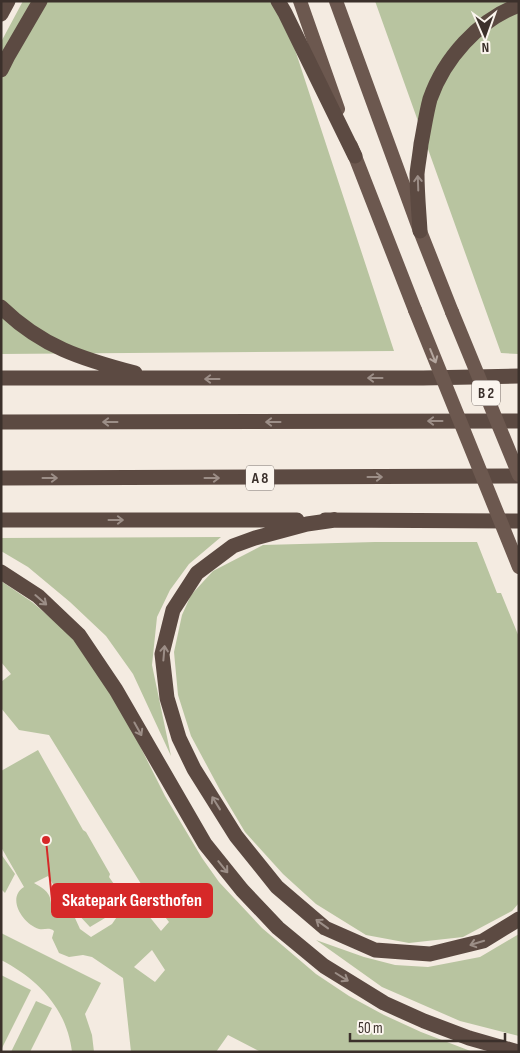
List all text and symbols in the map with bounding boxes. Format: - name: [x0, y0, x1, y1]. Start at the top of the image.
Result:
- north arrow: [460, 10, 510, 60]
- text: N: [481, 39, 489, 56]
- one-way arrow: [413, 175, 422, 191]
- one-way arrow: [429, 348, 438, 363]
- one-way arrow: [367, 373, 383, 383]
- one-way arrow: [204, 374, 220, 384]
- road number: B 2: [472, 380, 500, 406]
- one-way arrow: [427, 416, 444, 426]
- one-way arrow: [102, 417, 118, 427]
- one-way arrow: [265, 417, 281, 427]
- road number: A 8: [246, 466, 274, 490]
- one-way arrow: [366, 472, 383, 482]
- one-way arrow: [42, 473, 58, 483]
- one-way arrow: [204, 473, 220, 483]
- one-way arrow: [108, 515, 124, 525]
- one-way arrow: [34, 594, 47, 605]
- one-way arrow: [159, 645, 169, 661]
- one-way arrow: [133, 721, 143, 736]
- one-way arrow: [210, 797, 220, 811]
- one-way arrow: [218, 860, 229, 873]
- callout: Skatepark Gersthofen: [52, 884, 212, 917]
- text: Skatepark Gersthofen: [62, 890, 202, 911]
- one-way arrow: [316, 919, 329, 930]
- one-way arrow: [469, 938, 485, 948]
- one-way arrow: [334, 972, 348, 982]
- scale bar: [350, 1010, 505, 1042]
- text: 50 m: [358, 1019, 383, 1038]

